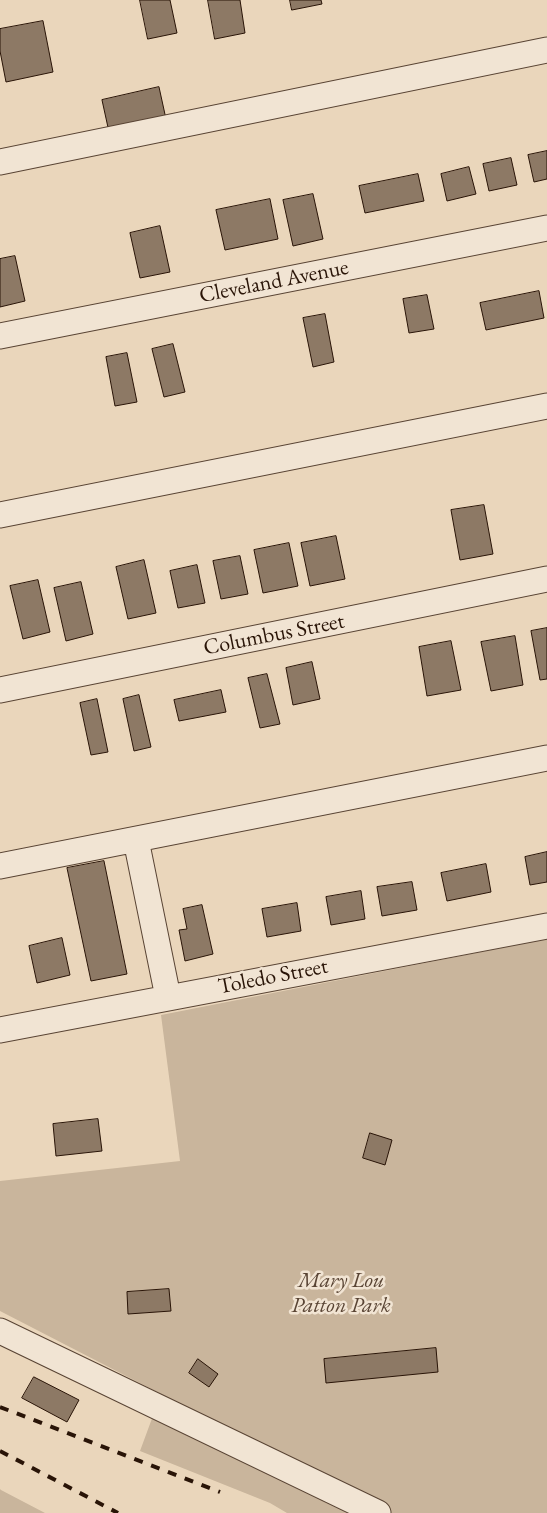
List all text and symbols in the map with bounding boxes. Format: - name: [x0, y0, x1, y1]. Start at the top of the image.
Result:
- street label: Cleveland Avenue: [197, 255, 351, 309]
- street label: Columbus Street: [201, 608, 347, 662]
- street label: Toledo Street: [216, 953, 330, 1001]
- park label: Mary Lou Patton Park: [291, 1268, 391, 1320]

